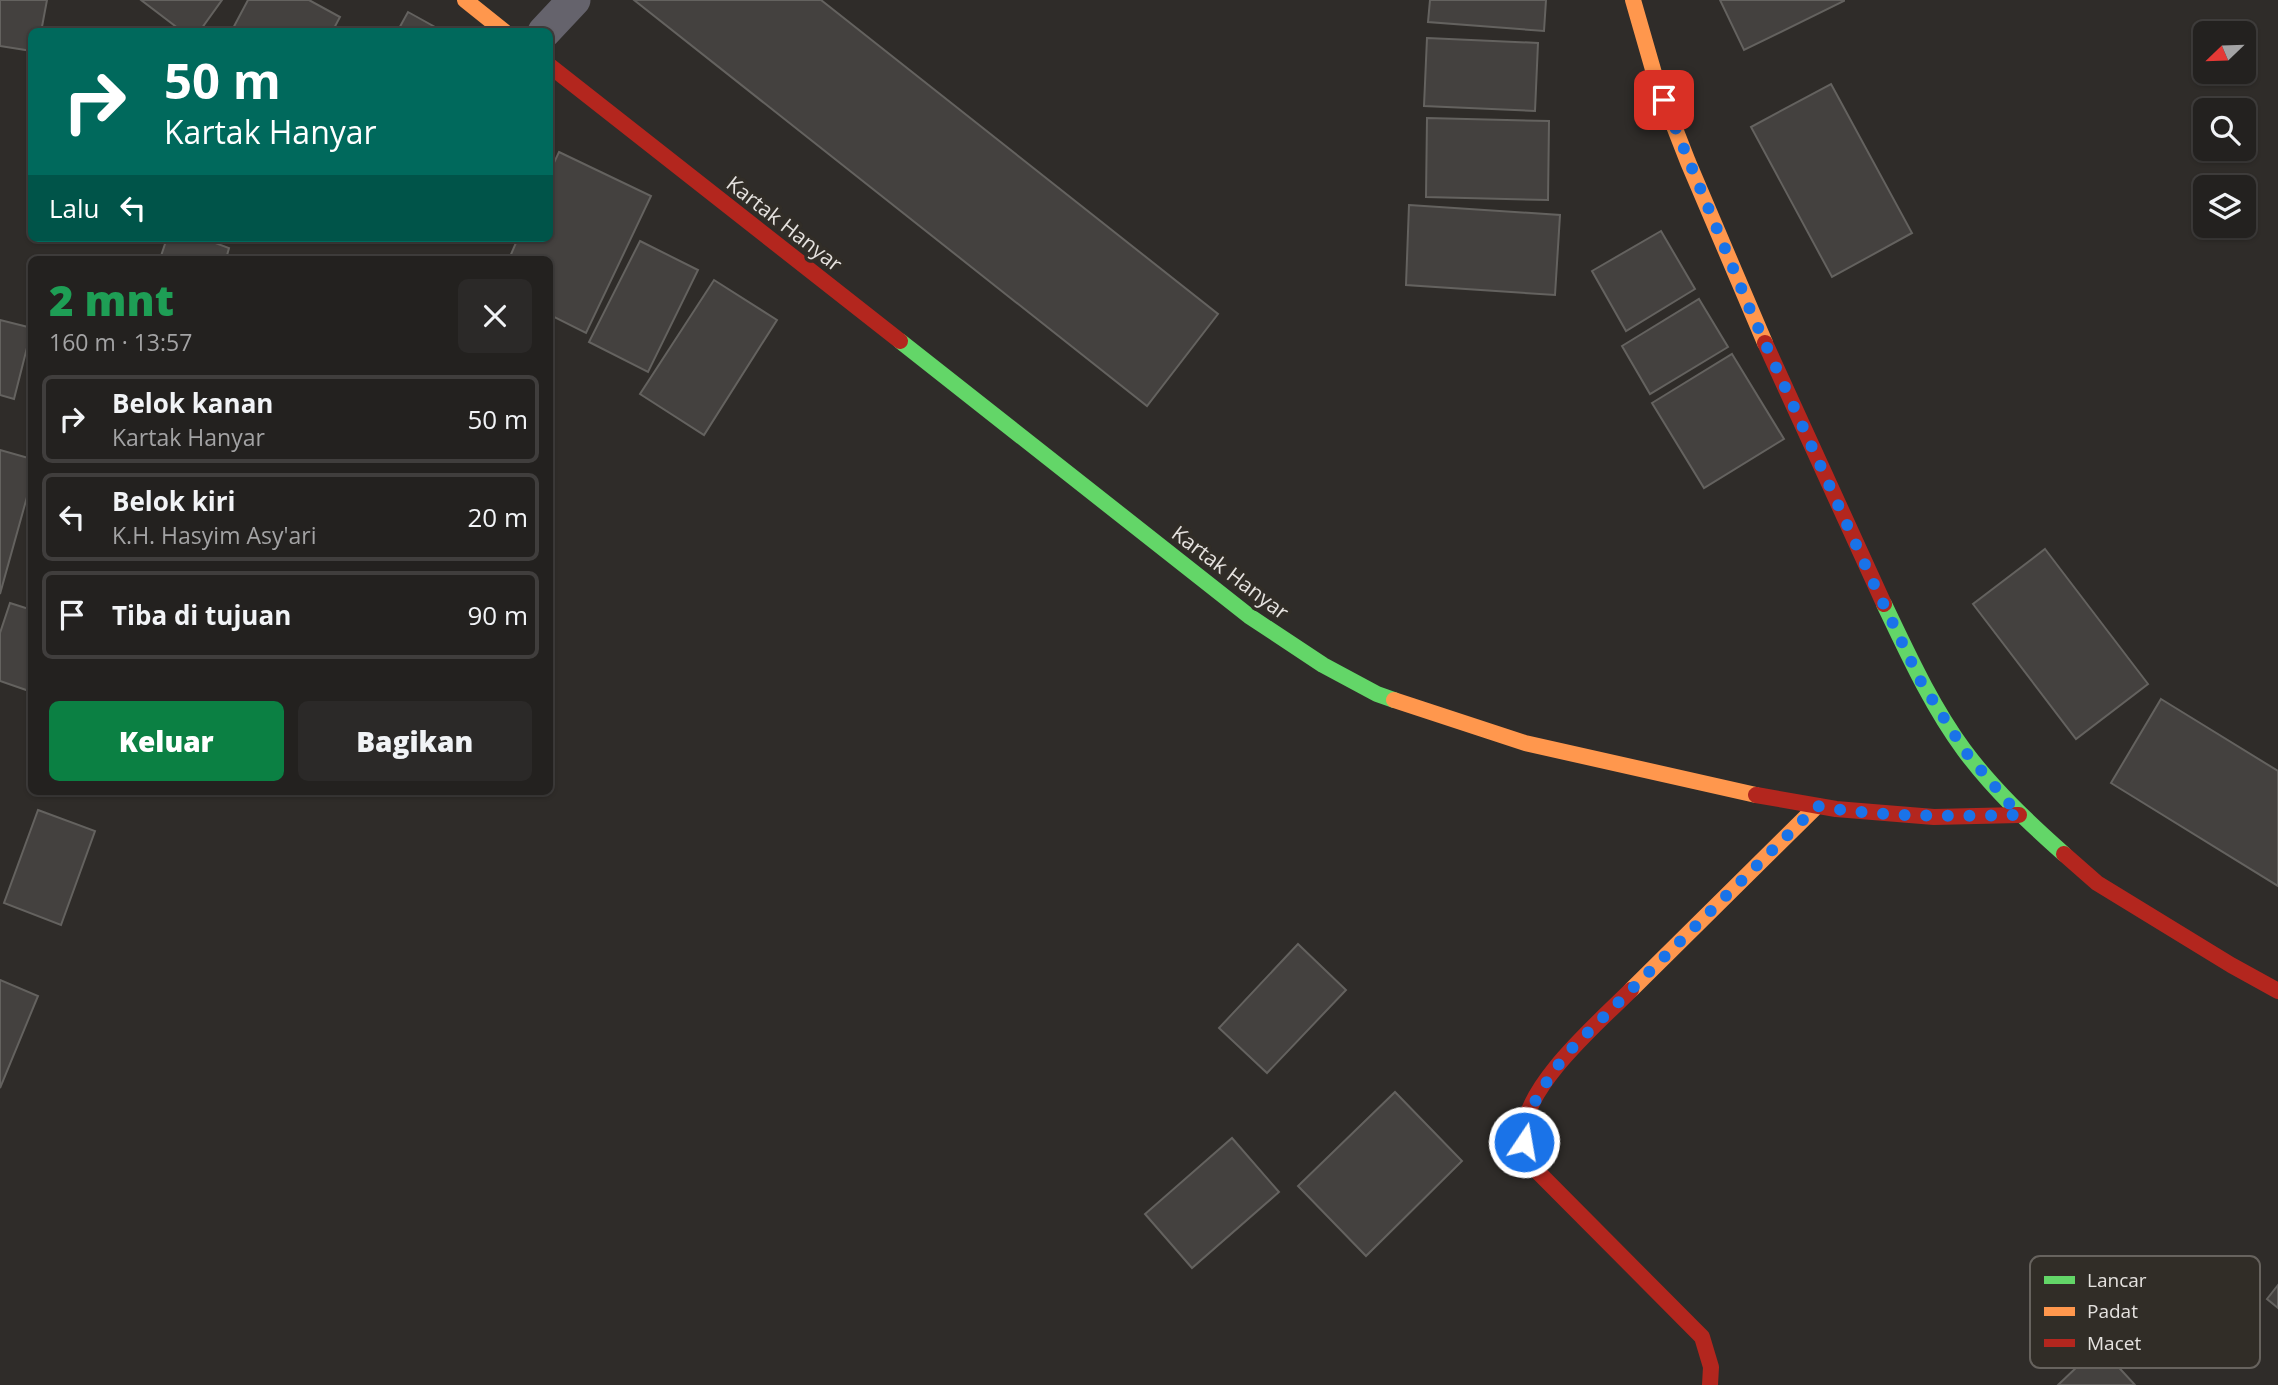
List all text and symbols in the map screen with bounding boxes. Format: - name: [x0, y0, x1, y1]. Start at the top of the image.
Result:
- north arrow: [2193, 21, 2256, 84]
- map controls: [2193, 21, 2256, 238]
- text: 50 m: [164, 47, 281, 113]
- icon: right: [49, 56, 140, 147]
- pin: [1634, 70, 1694, 130]
- icon: arrive: [1645, 81, 1683, 119]
- button: search: [2193, 98, 2256, 161]
- text: Kartak Hanyar: [164, 110, 377, 153]
- street label: Kartak Hanyar: [721, 169, 849, 277]
- button: layers: [2193, 175, 2256, 238]
- icon: left: [114, 189, 152, 227]
- text: Lalu: [49, 190, 100, 226]
- text: 2 mnt: [49, 271, 174, 328]
- button: close: [458, 279, 532, 353]
- text: 160 m · 13:57: [49, 326, 192, 358]
- text: Belok kanan: [112, 385, 273, 421]
- icon: right: [53, 400, 91, 438]
- text: 50 m: [467, 401, 528, 437]
- text: Kartak Hanyar: [112, 421, 265, 453]
- text: Belok kiri: [112, 483, 236, 519]
- icon: left: [53, 498, 91, 536]
- text: 20 m: [467, 499, 528, 535]
- text: K.H. Hasyim Asy'ari: [112, 519, 316, 551]
- street label: Kartak Hanyar: [1166, 519, 1295, 626]
- icon: arrive: [53, 596, 91, 634]
- text: Tiba di tujuan: [112, 597, 291, 633]
- text: 90 m: [467, 597, 528, 633]
- button: Keluar: [49, 701, 284, 781]
- button: Bagikan: [298, 701, 532, 781]
- position arrow: [1487, 1105, 1561, 1179]
- legend: [2030, 1256, 2260, 1368]
- text: Lancar: [2087, 1267, 2147, 1293]
- text: Padat: [2087, 1298, 2138, 1324]
- text: Macet: [2087, 1330, 2141, 1356]

